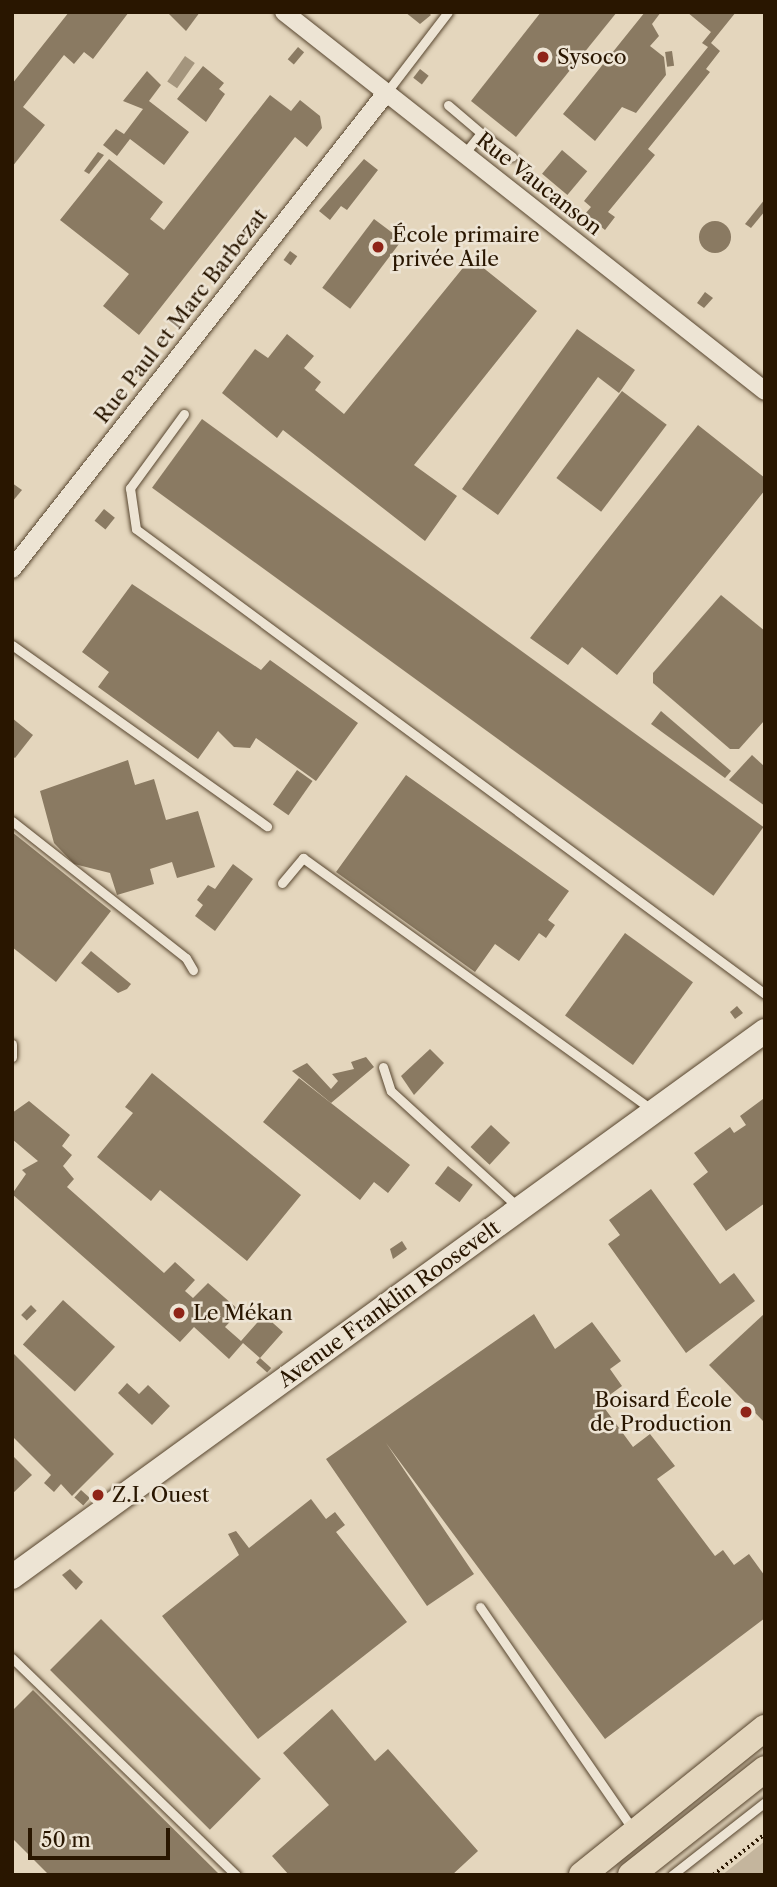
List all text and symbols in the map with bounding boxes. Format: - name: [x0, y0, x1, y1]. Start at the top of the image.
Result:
- place label: Sysoco: [557, 44, 627, 70]
- marker: Sysoco: [535, 49, 551, 65]
- street label: Rue Vaucanson: [471, 127, 607, 241]
- street label: Rue Paul et Marc Barbezat: [89, 204, 273, 428]
- place label: École primaire privée Aile: [392, 222, 540, 272]
- marker: École primaire privée Aile: [370, 239, 386, 255]
- street label: Avenue Franklin Roosevelt: [273, 1215, 505, 1393]
- place label: Le Mékan: [193, 1300, 293, 1326]
- marker: Le Mékan: [171, 1305, 187, 1321]
- place label: Boisard École de Production: [590, 1387, 732, 1437]
- marker: Boisard École de Production: [738, 1404, 754, 1420]
- place label: Z.I. Ouest: [112, 1482, 209, 1508]
- marker: Z.I. Ouest: [90, 1487, 106, 1503]
- scale bar: [32, 1814, 173, 1858]
- text: 50 m: [41, 1827, 91, 1852]

